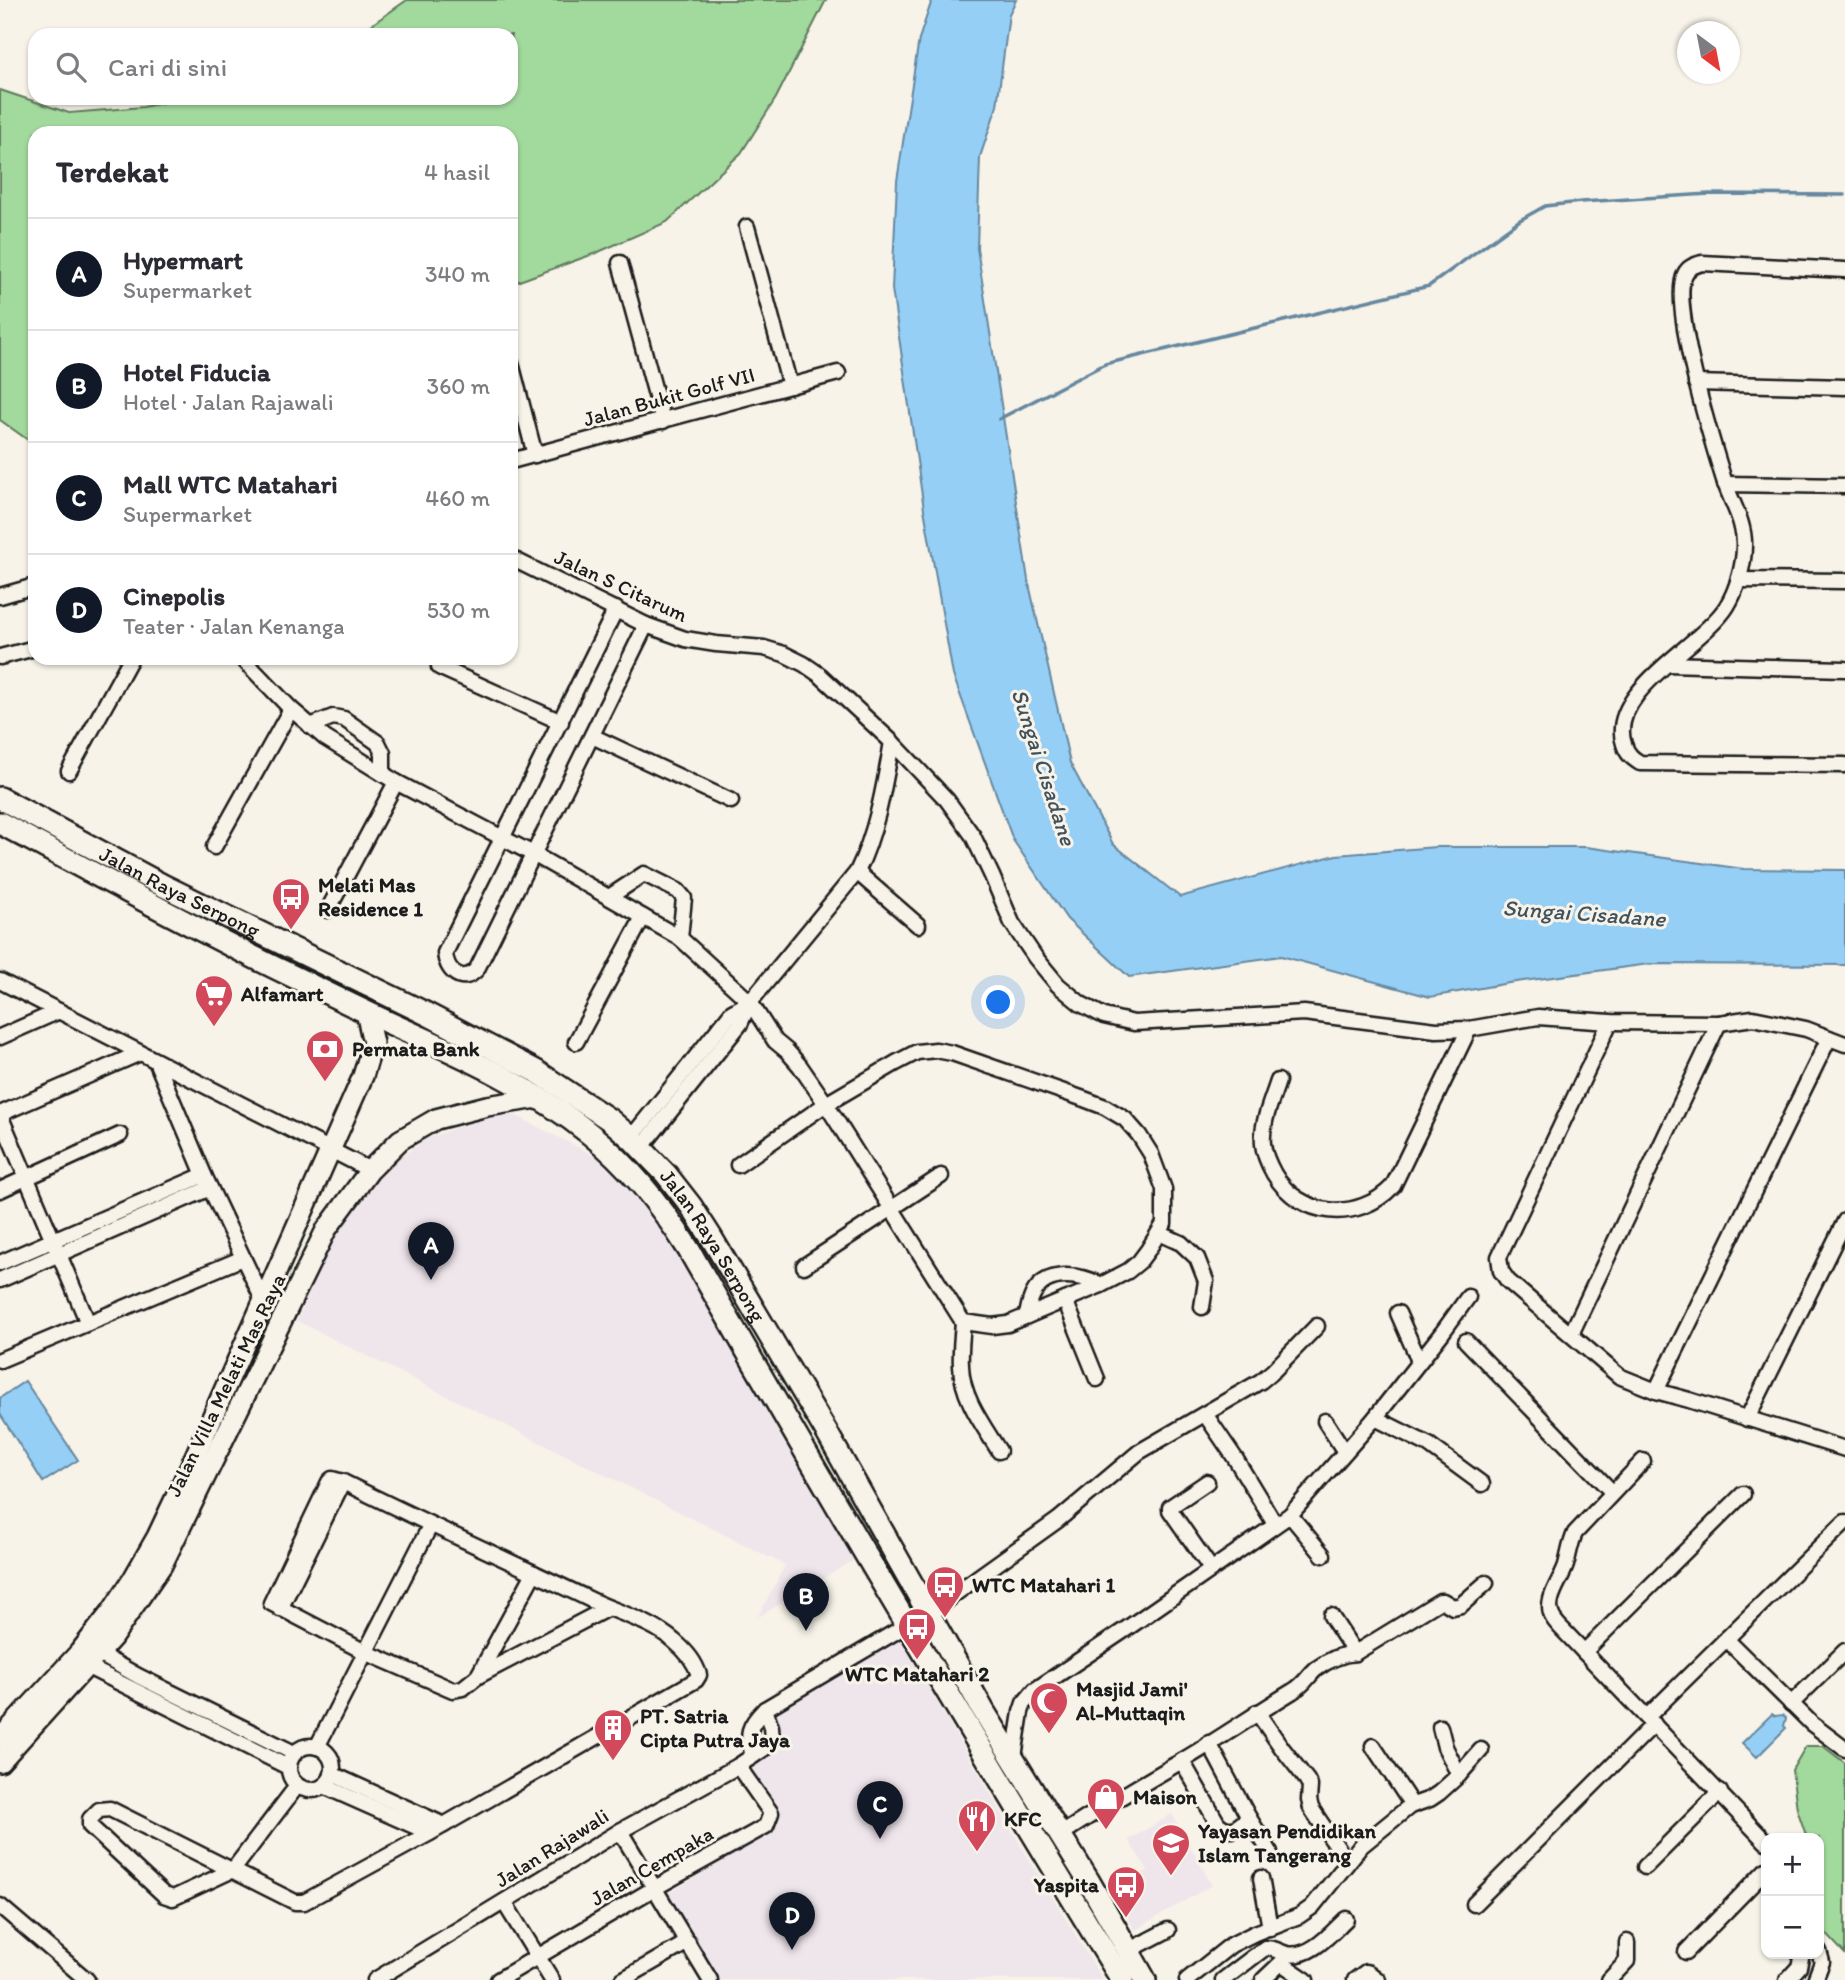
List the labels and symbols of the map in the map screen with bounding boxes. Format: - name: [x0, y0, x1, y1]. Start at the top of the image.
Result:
- north arrow: [1677, 21, 1740, 84]
- street label: Jalan Bukit Golf VII: [581, 362, 757, 431]
- street label: Jalan S Citarum: [551, 544, 692, 627]
- water label: Sungai Cisadane: [1006, 685, 1083, 850]
- street label: Jalan Raya Serpong: [95, 841, 264, 943]
- place label: Melati Mas Residence 1: [318, 872, 423, 921]
- bus stop icon: Melati Mas Residence 1: [270, 876, 312, 931]
- water label: Sungai Cisadane: [1502, 893, 1667, 933]
- supermarket icon: Alfamart: [193, 973, 235, 1028]
- place label: Alfamart: [240, 981, 324, 1006]
- your location: [981, 985, 1015, 1019]
- bank icon: Permata Bank: [304, 1028, 346, 1083]
- place label: Permata Bank: [352, 1036, 480, 1061]
- street label: Jalan Raya Serpong: [655, 1164, 771, 1326]
- pin: A: [408, 1222, 454, 1280]
- street label: Jalan Villa Melati Mas Raya: [161, 1269, 291, 1500]
- bus stop icon: WTC Matahari 1: [924, 1564, 966, 1619]
- place label: WTC Matahari 1: [972, 1572, 1116, 1597]
- pin: B: [783, 1573, 829, 1631]
- bus stop icon: WTC Matahari 2: [896, 1606, 938, 1661]
- place label: WTC Matahari 2: [845, 1661, 989, 1686]
- place label: Masjid Jami' Al-Muttaqin: [1075, 1676, 1188, 1726]
- mosque icon: Masjid Jami' Al-Muttaqin: [1028, 1680, 1070, 1735]
- place label: PT. Satria Cipta Putra Jaya: [640, 1703, 791, 1753]
- building icon: PT. Satria Cipta Putra Jaya: [592, 1707, 634, 1762]
- shop icon: Maison: [1085, 1776, 1127, 1831]
- pin: C: [857, 1781, 903, 1839]
- place label: Maison: [1133, 1784, 1198, 1809]
- restaurant icon: KFC: [956, 1798, 998, 1853]
- street label: Jalan Rajawali: [490, 1803, 613, 1892]
- place label: KFC: [1004, 1806, 1042, 1831]
- place label: Yayasan Pendidikan Islam Tangerang: [1197, 1818, 1377, 1868]
- street label: Jalan Cempaka: [586, 1820, 717, 1911]
- school or university icon: Yayasan Pendidikan Islam Tangerang: [1150, 1822, 1192, 1877]
- bus stop icon: Yaspita: [1105, 1864, 1147, 1919]
- place label: Yaspita: [1033, 1872, 1100, 1898]
- pin: D: [769, 1892, 815, 1950]

